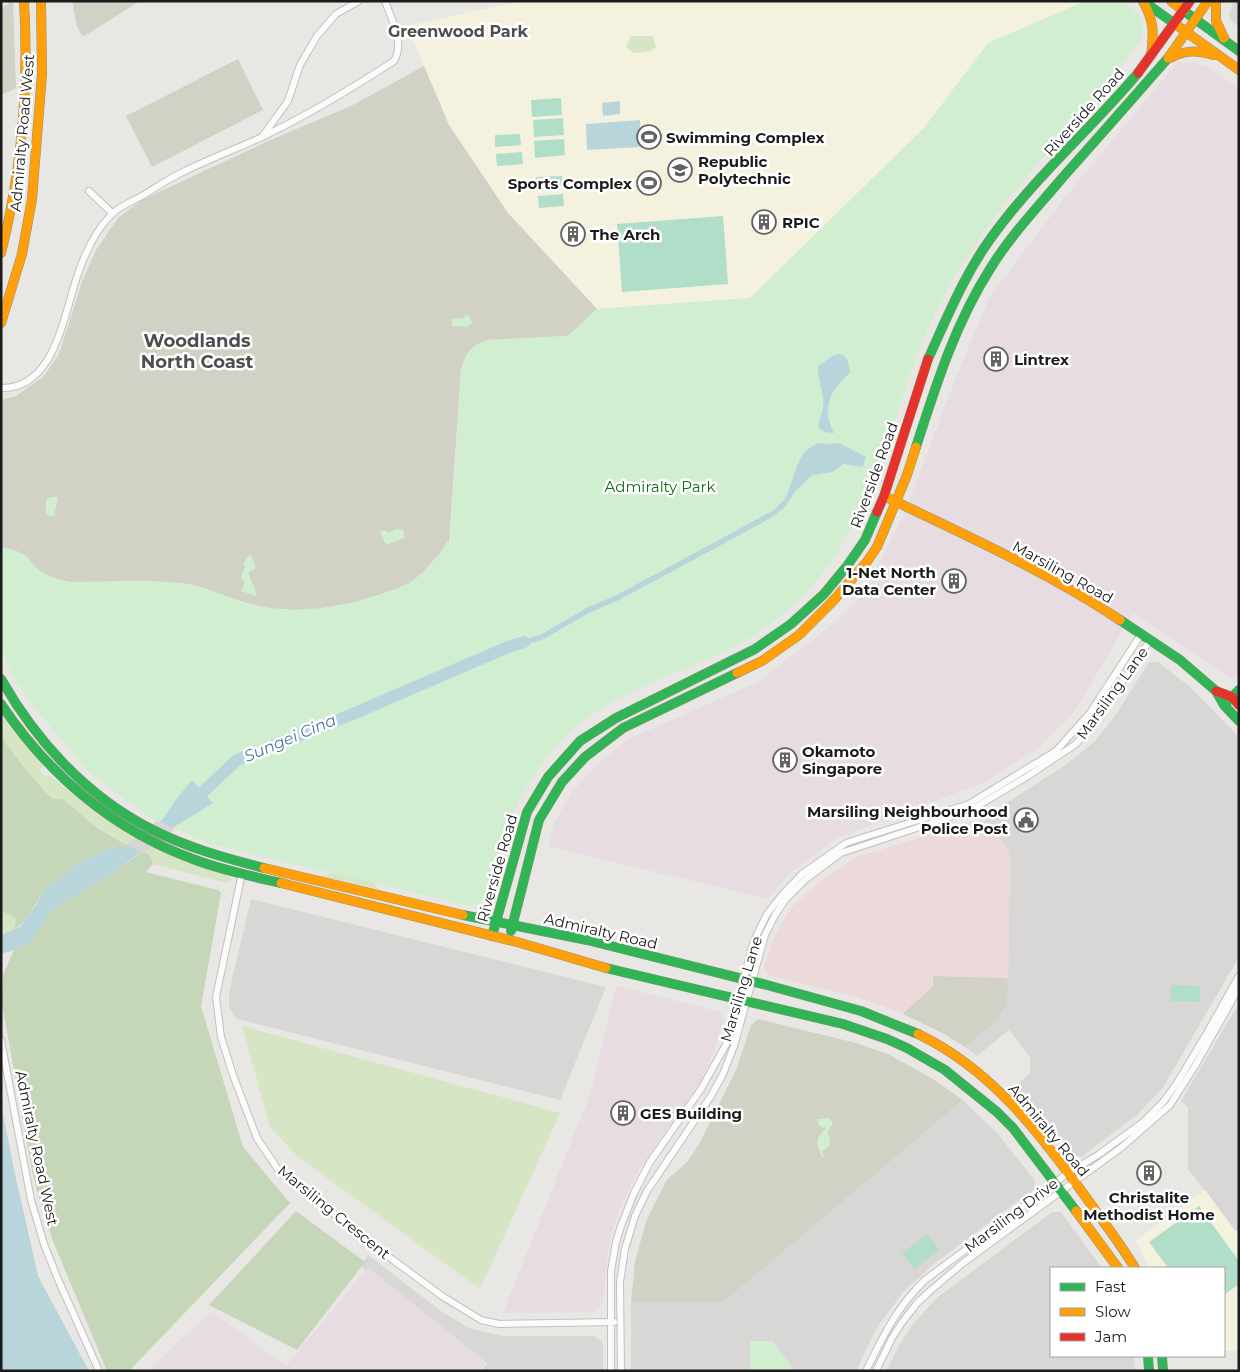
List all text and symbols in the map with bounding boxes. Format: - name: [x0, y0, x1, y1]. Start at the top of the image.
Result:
- district label: Greenwood Park: [388, 22, 529, 41]
- street label: Admiralty Road West: [6, 53, 38, 213]
- street label: Riverside Road: [1040, 64, 1128, 160]
- sports icon: Swimming Complex: [636, 124, 662, 150]
- place label: Swimming Complex: [666, 128, 824, 147]
- place label: Republic Polytechnic: [698, 152, 791, 188]
- school or university icon: Republic Polytechnic: [667, 157, 693, 183]
- sports icon: Sports Complex: [636, 170, 662, 196]
- place label: Sports Complex: [508, 174, 632, 193]
- building icon: RPIC: [751, 209, 777, 235]
- place label: RPIC: [782, 213, 820, 232]
- building icon: The Arch: [560, 221, 586, 247]
- place label: The Arch: [590, 225, 660, 244]
- district label: Woodlands North Coast: [141, 330, 253, 373]
- building icon: Lintrex: [983, 346, 1009, 372]
- place label: Lintrex: [1014, 350, 1069, 369]
- street label: Riverside Road: [846, 419, 902, 531]
- park label: Admiralty Park: [605, 477, 715, 496]
- street label: Marsiling Road: [1009, 537, 1117, 607]
- place label: 1-Net North Data Center: [842, 563, 937, 599]
- building icon: 1-Net North Data Center: [941, 568, 967, 594]
- street label: Marsiling Lane: [1072, 643, 1152, 743]
- water label: Sungei Cina: [241, 710, 339, 766]
- place label: Okamoto Singapore: [802, 742, 882, 778]
- building icon: Okamoto Singapore: [772, 747, 798, 773]
- place label: Marsiling Neighbourhood Police Post: [807, 802, 1008, 838]
- public building icon: Marsiling Neighbourhood Police Post: [1013, 807, 1039, 833]
- street label: Riverside Road: [472, 812, 522, 924]
- street label: Admiralty Road: [542, 909, 660, 953]
- street label: Marsiling Lane: [716, 934, 766, 1044]
- street label: Admiralty Road West: [11, 1069, 63, 1227]
- street label: Admiralty Road: [1005, 1080, 1093, 1180]
- building icon: GES Building: [610, 1100, 636, 1126]
- place label: GES Building: [640, 1104, 742, 1123]
- building icon: Christalite Methodist Home: [1136, 1160, 1162, 1186]
- street label: Marsiling Crescent: [274, 1161, 394, 1263]
- street label: Marsiling Drive: [960, 1174, 1062, 1256]
- place label: Christalite Methodist Home: [1083, 1188, 1215, 1224]
- legend: [1050, 1267, 1225, 1357]
- text: Fast: [1095, 1277, 1126, 1296]
- text: Slow: [1095, 1302, 1131, 1321]
- text: Jam: [1094, 1327, 1127, 1346]

